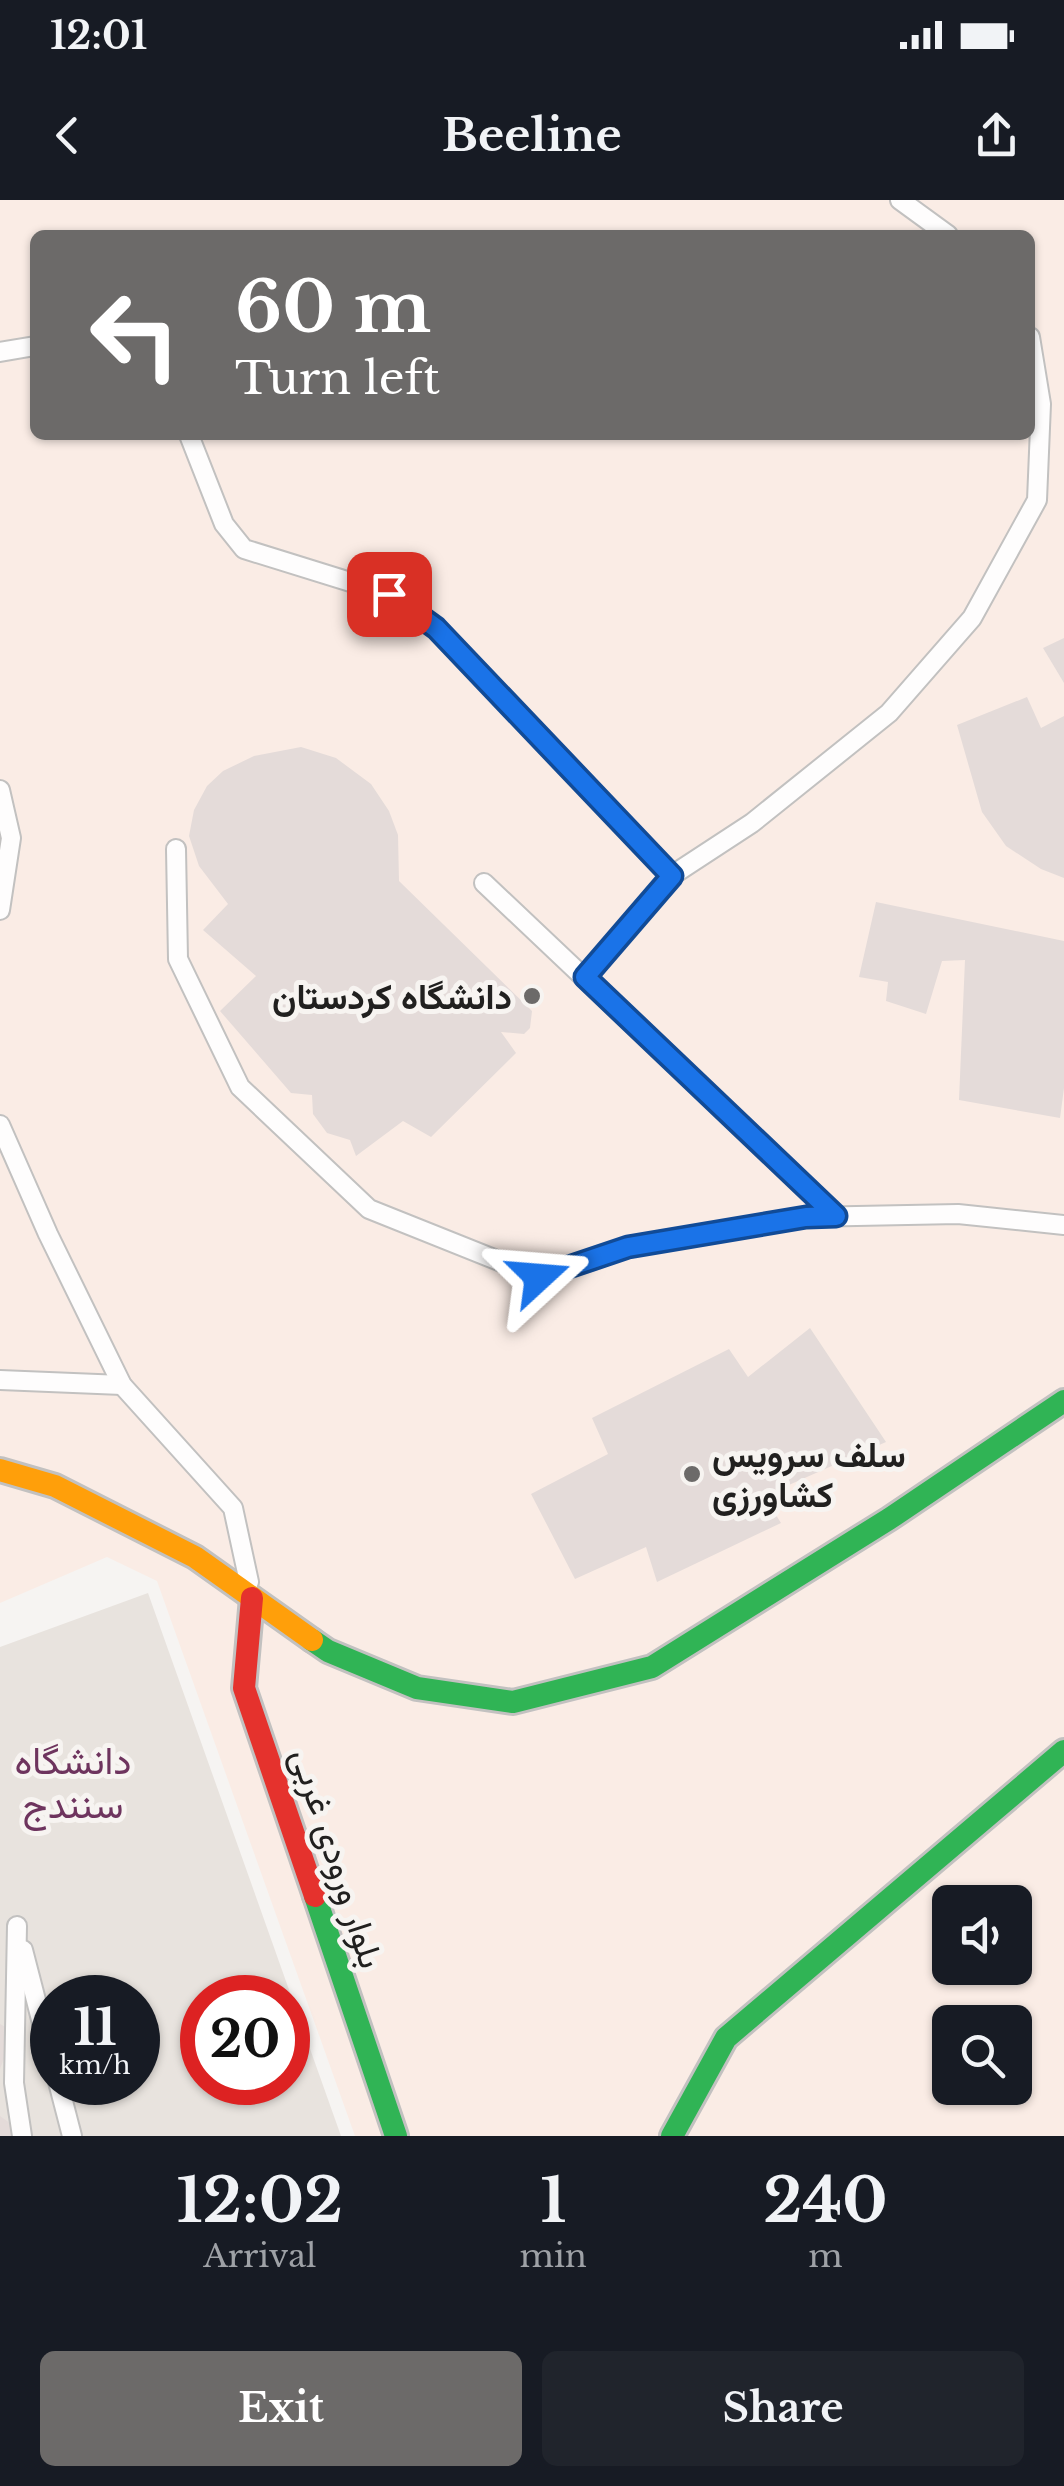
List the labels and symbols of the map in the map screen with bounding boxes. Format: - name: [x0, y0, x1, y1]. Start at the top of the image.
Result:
- pin: [347, 552, 432, 637]
- place label: دانشگاه کردستان: [272, 975, 512, 1019]
- marker: دانشگاه کردستان: [521, 985, 543, 1007]
- position arrow: [487, 1225, 591, 1329]
- place label: سلف سرویس کشاورزی: [712, 1433, 906, 1517]
- marker: سلف سرویس کشاورزی: [681, 1463, 703, 1485]
- district label: دانشگاه سنندج: [15, 1737, 131, 1831]
- street label: بلوار ورودی غربی: [281, 1743, 394, 1974]
- speed limit sign: 20: [180, 1975, 310, 2105]

